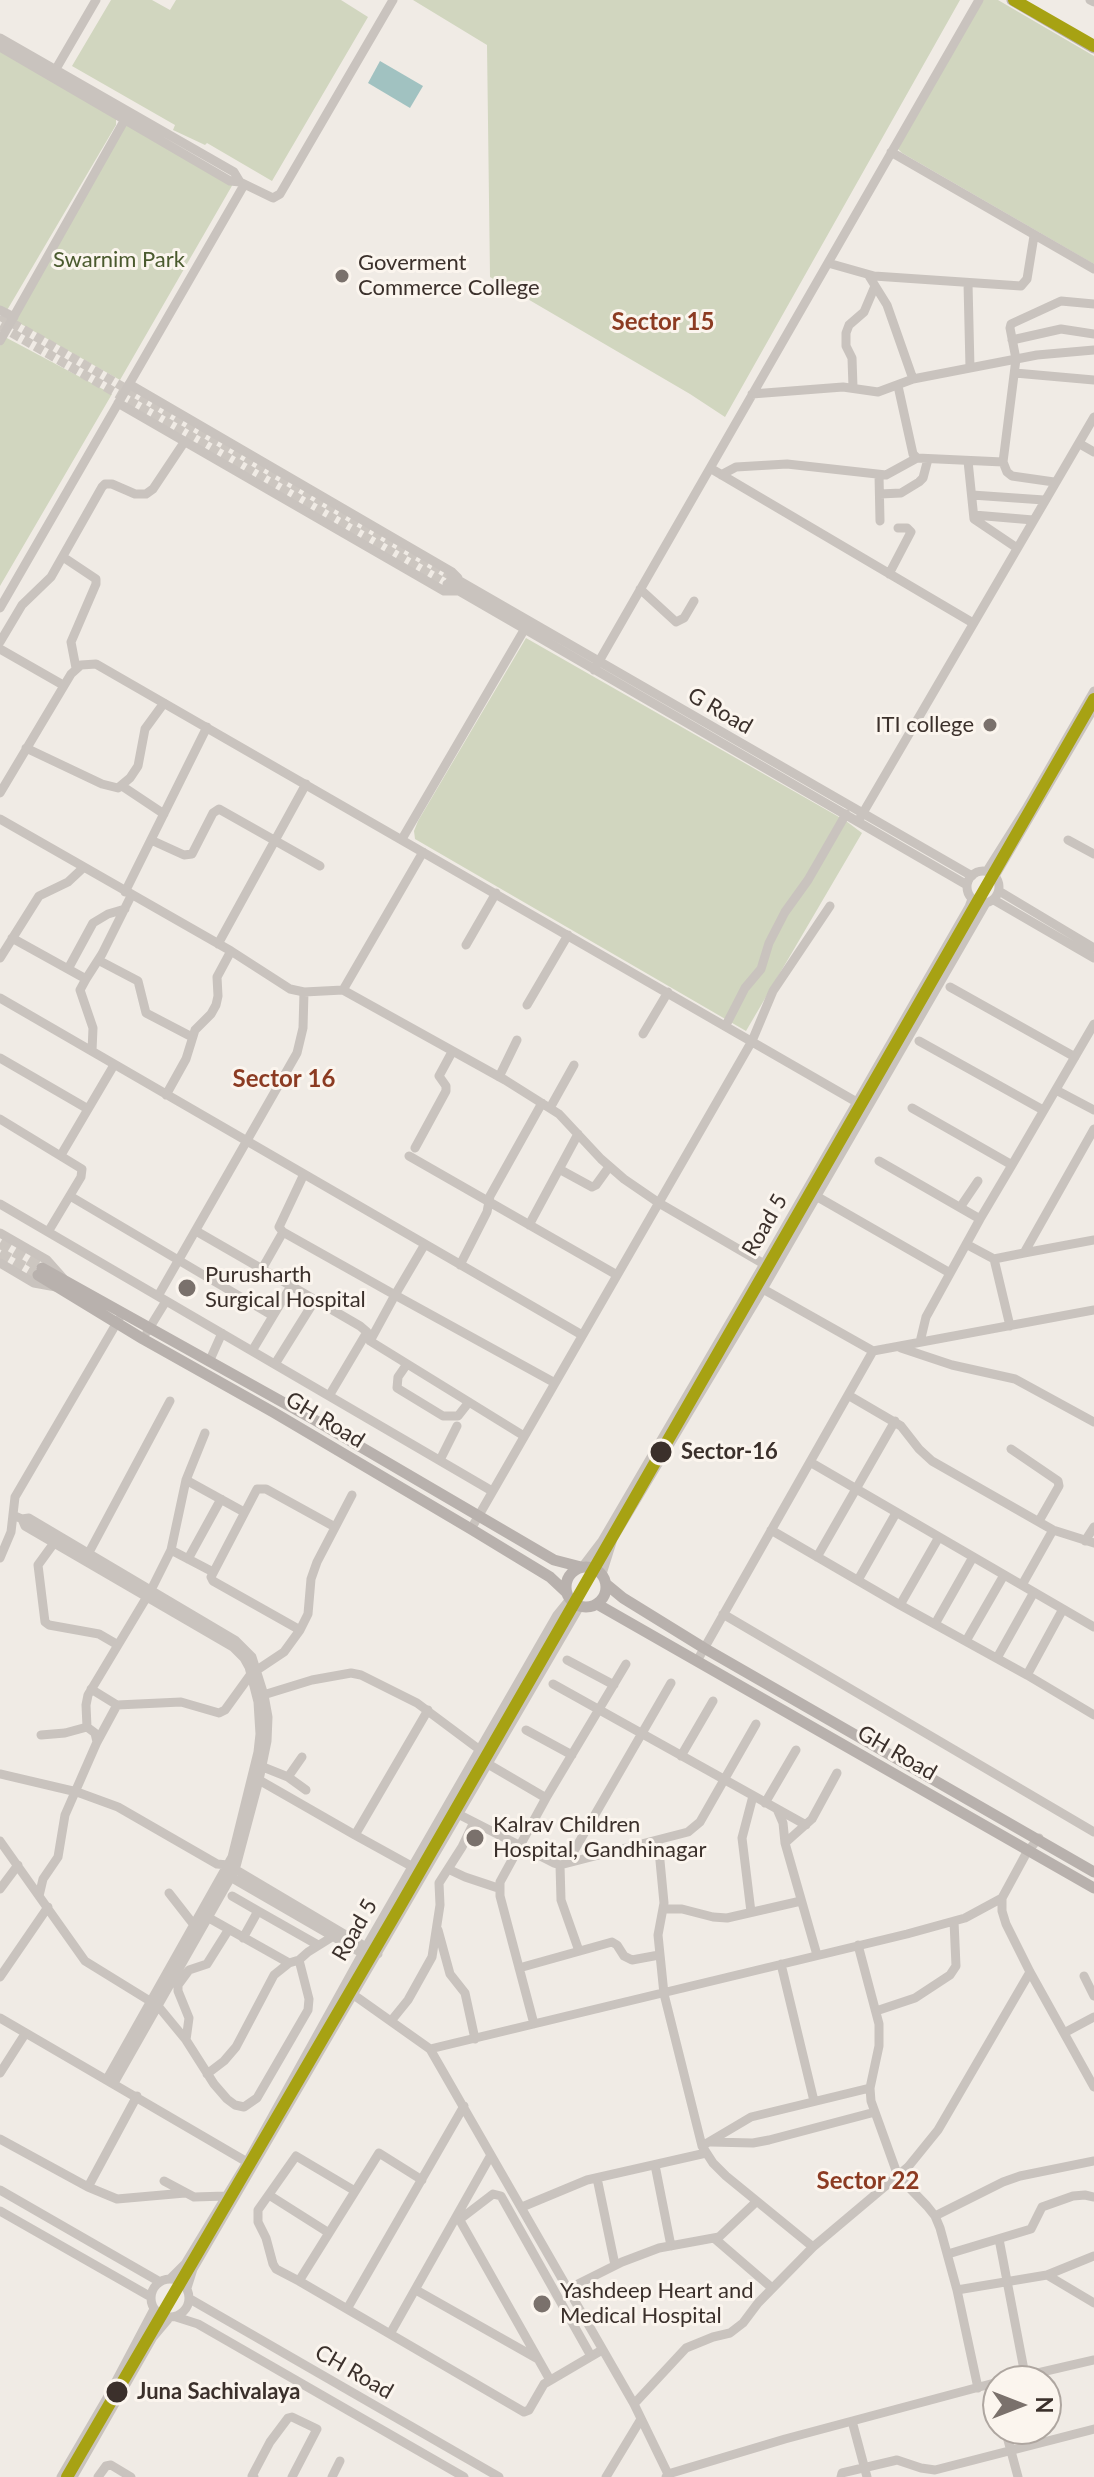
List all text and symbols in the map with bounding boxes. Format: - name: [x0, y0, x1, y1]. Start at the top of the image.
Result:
- park label: Swarnim Park: [53, 247, 185, 273]
- place label: Goverment Commerce College: [358, 250, 540, 302]
- marker: Goverment Commerce College: [333, 267, 351, 285]
- district label: Sector 15: [612, 308, 714, 336]
- street label: G Road: [683, 682, 757, 740]
- place label: ITI college: [875, 712, 974, 738]
- marker: ITI college: [981, 716, 999, 734]
- district label: Sector 16: [233, 1065, 335, 1093]
- street label: Road 5: [737, 1189, 793, 1261]
- place label: Purusharth Surgical Hospital: [205, 1262, 366, 1314]
- marker: Purusharth Surgical Hospital: [176, 1277, 198, 1299]
- street label: GH Road: [281, 1386, 369, 1454]
- marker: Sector-16: [648, 1439, 674, 1465]
- place label: Sector-16: [681, 1439, 778, 1465]
- street label: GH Road: [853, 1720, 941, 1786]
- place label: Kalrav Children Hospital, Gandhinagar: [493, 1812, 706, 1864]
- marker: Kalrav Children Hospital, Gandhinagar: [464, 1827, 486, 1849]
- street label: Road 5: [327, 1894, 383, 1966]
- district label: Sector 22: [817, 2167, 919, 2195]
- place label: Yashdeep Heart and Medical Hospital: [560, 2278, 754, 2330]
- marker: Yashdeep Heart and Medical Hospital: [531, 2293, 553, 2315]
- street label: CH Road: [310, 2339, 398, 2405]
- north arrow: [982, 2365, 1062, 2445]
- marker: Juna Sachivalaya: [104, 2379, 130, 2405]
- place label: Juna Sachivalaya: [137, 2379, 300, 2405]
- text: N: [1031, 2397, 1058, 2413]

